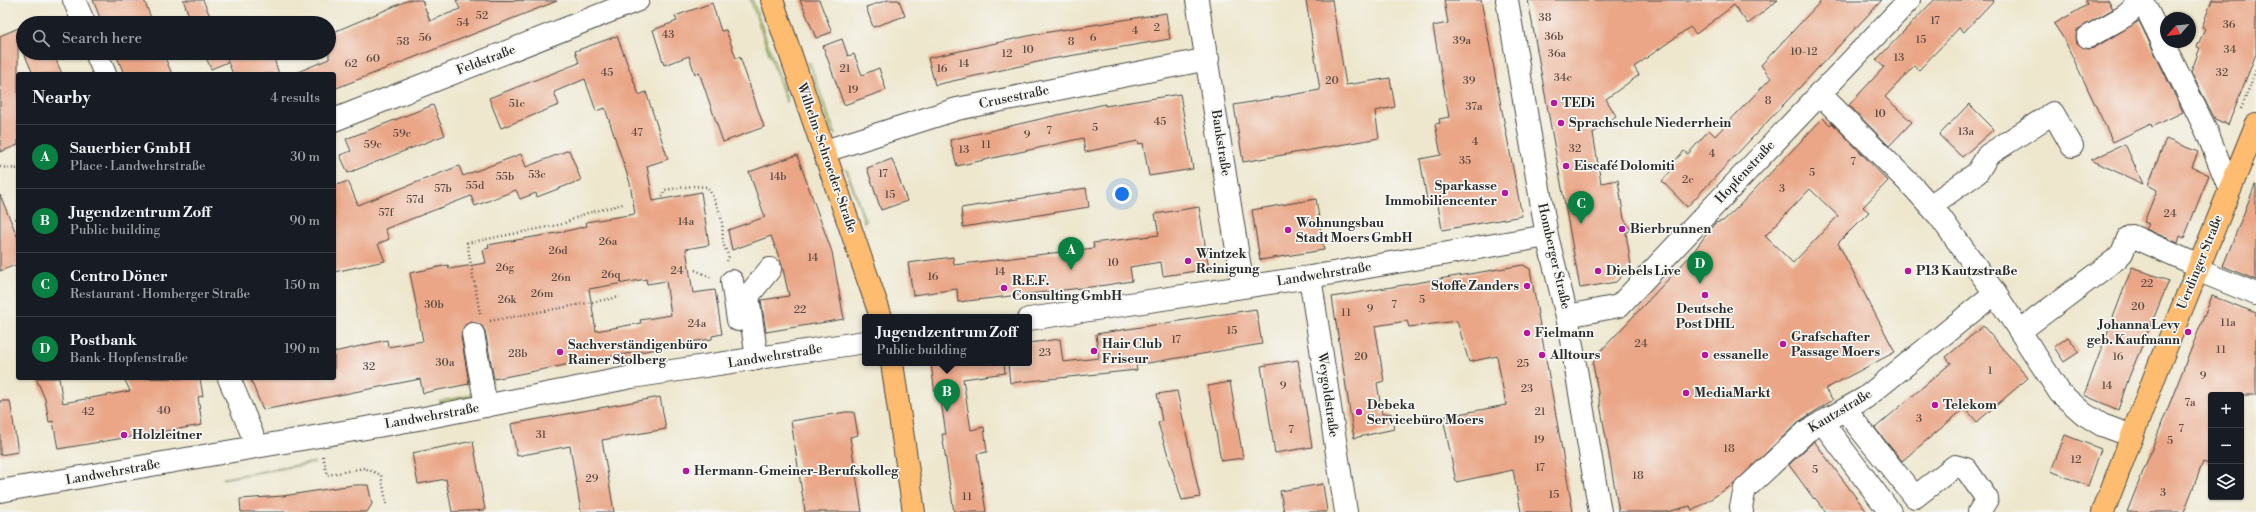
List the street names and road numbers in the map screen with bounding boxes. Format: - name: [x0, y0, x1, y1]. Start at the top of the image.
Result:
- street label: Feldstraße: [454, 41, 518, 79]
- street label: Wilhelm-Schroeder-Straße: [793, 80, 860, 236]
- street label: Crusestraße: [978, 82, 1051, 112]
- street label: Bankstraße: [1208, 108, 1234, 178]
- street label: Hopfenstraße: [1712, 137, 1779, 207]
- street label: Homberger Straße: [1534, 202, 1574, 311]
- street label: Uerdinger Straße: [2174, 212, 2226, 312]
- street label: Landwehrstraße: [1276, 259, 1373, 289]
- street label: Landwehrstraße: [727, 341, 824, 371]
- street label: Weygoldstraße: [1314, 351, 1342, 439]
- street label: Kautzstraße: [1805, 386, 1875, 436]
- street label: Landwehrstraße: [384, 400, 481, 432]
- street label: Landwehrstraße: [65, 456, 162, 488]

